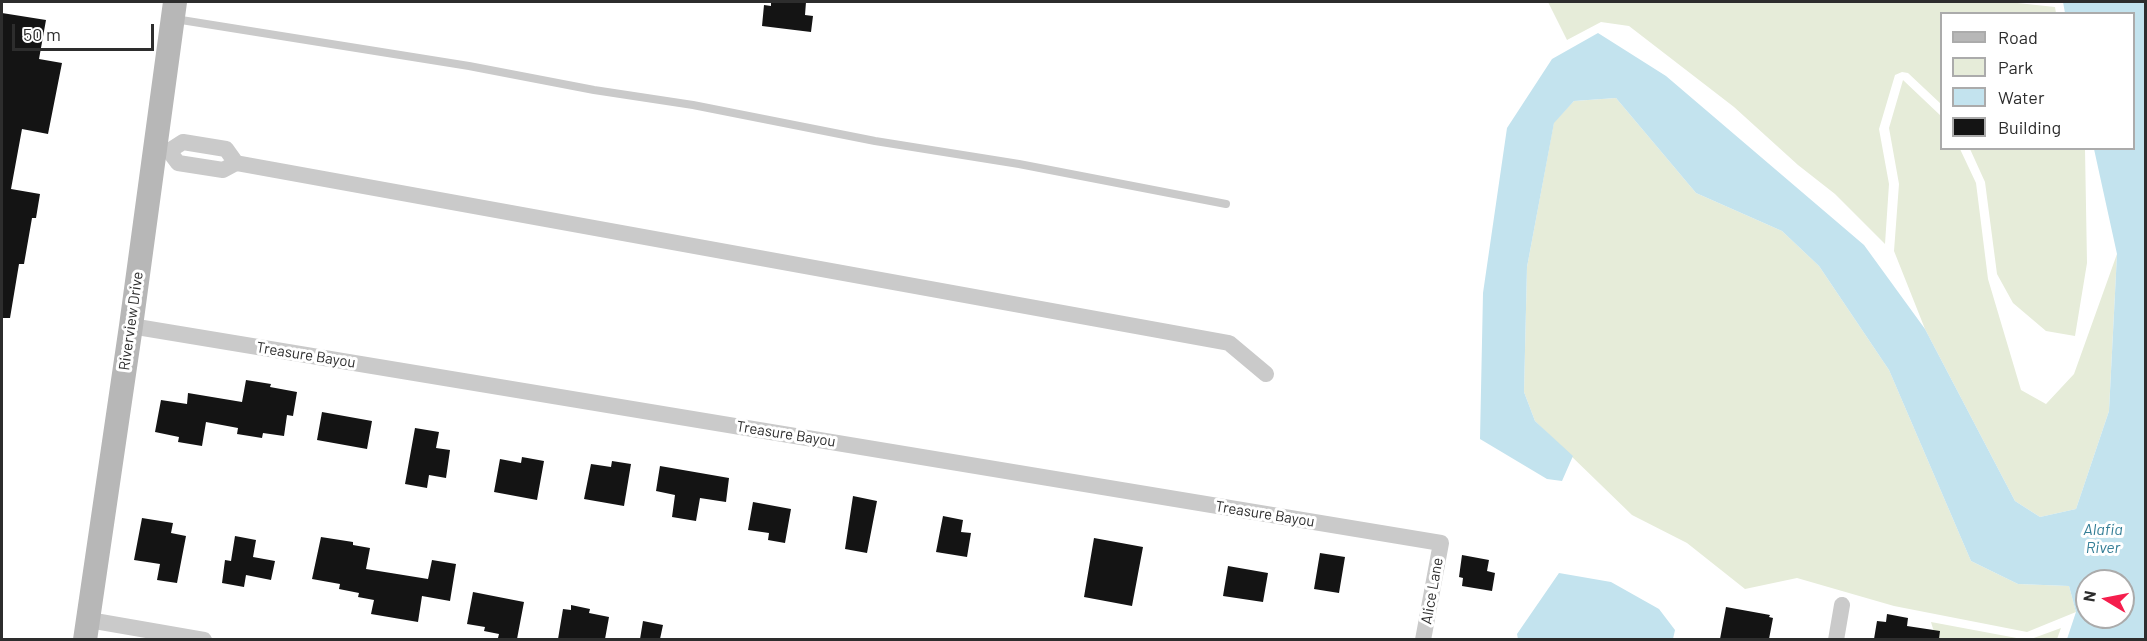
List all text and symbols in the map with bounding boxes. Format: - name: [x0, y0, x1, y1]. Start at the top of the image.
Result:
- scale bar: [15, 12, 158, 50]
- legend: [1940, 12, 2135, 150]
- text: 50 m: [23, 23, 61, 45]
- text: Road: [1998, 26, 2038, 48]
- text: Park: [1998, 56, 2033, 78]
- text: Water: [1998, 86, 2045, 108]
- text: Building: [1998, 116, 2061, 138]
- street label: Riverview Drive: [115, 270, 147, 372]
- street label: Treasure Bayou: [255, 338, 357, 372]
- street label: Treasure Bayou: [735, 417, 837, 451]
- street label: Treasure Bayou: [1214, 497, 1316, 531]
- water label: Alafia River: [2083, 520, 2123, 558]
- street label: Alice Lane: [1417, 556, 1447, 626]
- north arrow: [2075, 569, 2135, 629]
- text: N: [2078, 589, 2099, 603]

